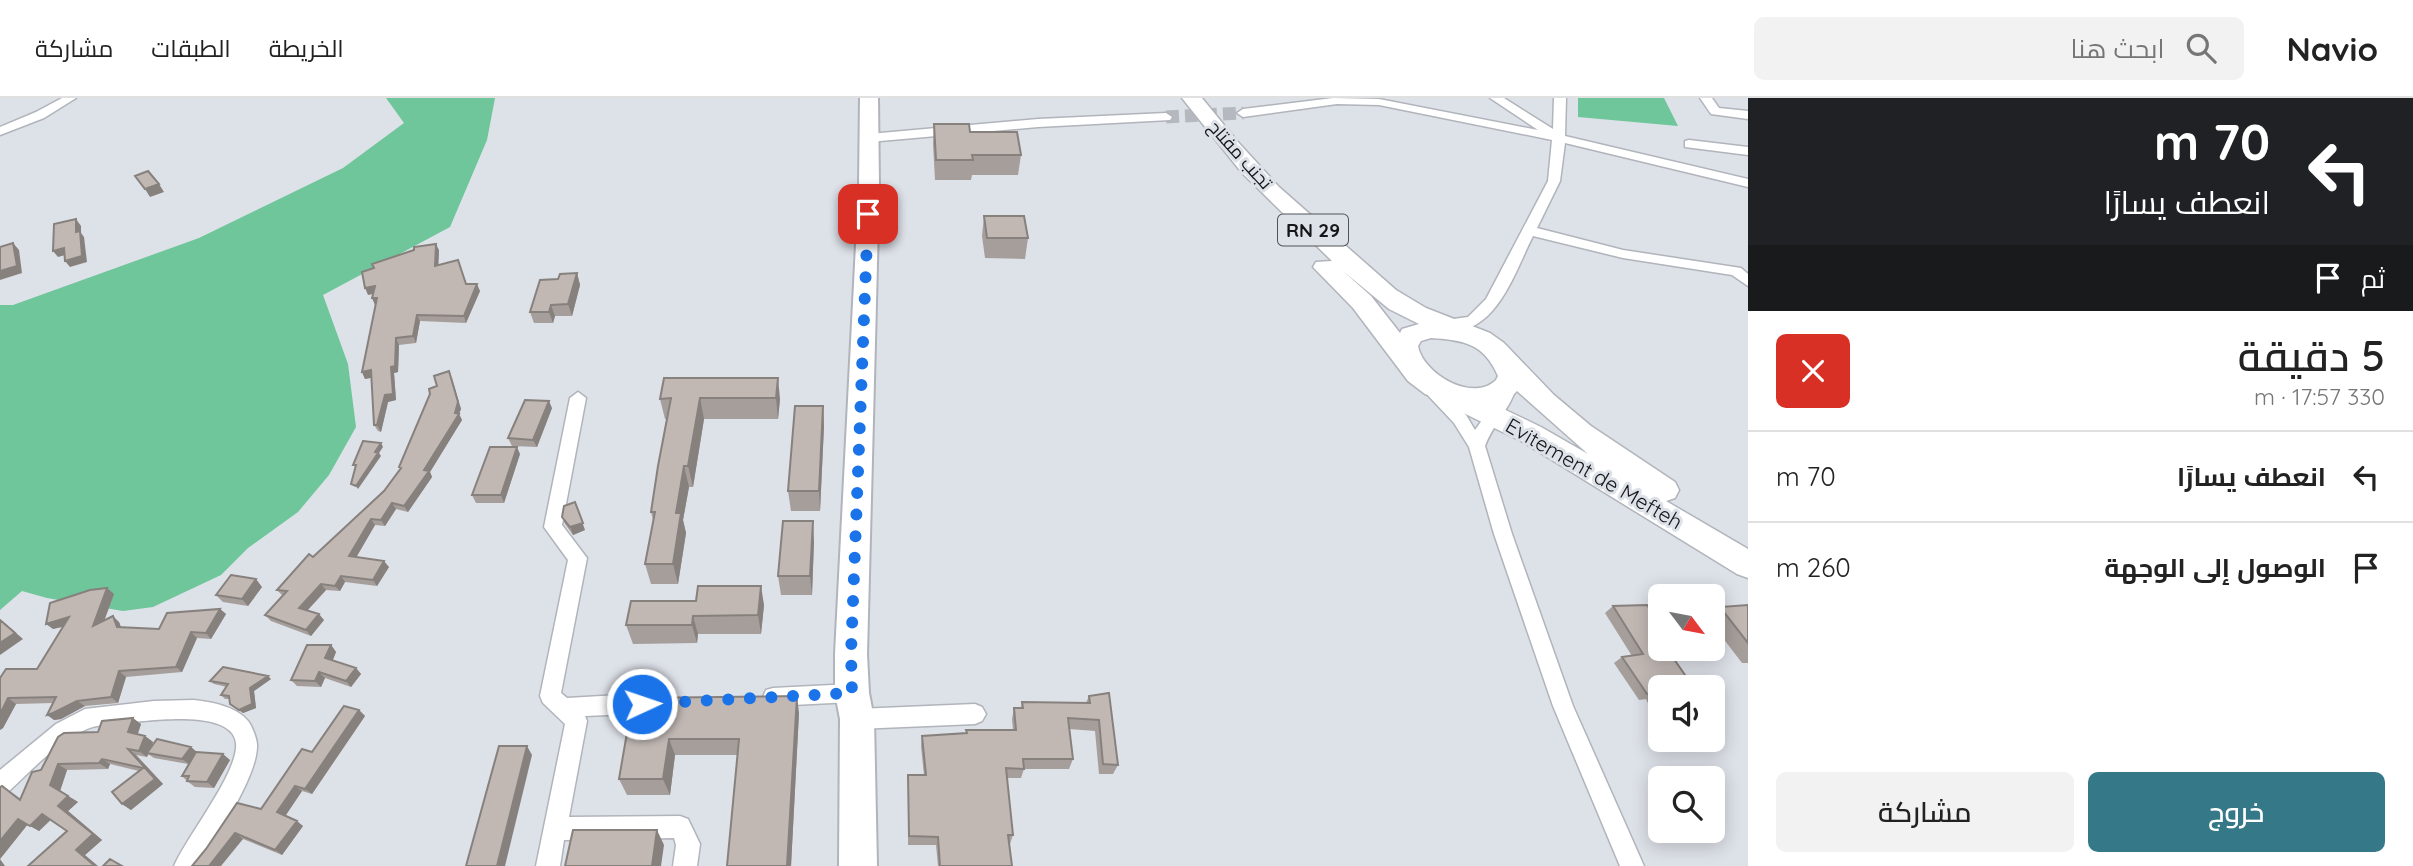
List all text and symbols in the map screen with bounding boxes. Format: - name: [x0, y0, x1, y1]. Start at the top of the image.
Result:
- search box: [1754, 17, 2244, 80]
- text: Navio: [2286, 28, 2378, 69]
- icon: search: [2182, 29, 2220, 67]
- text: ابحث هنا: [2071, 32, 2164, 65]
- text: مشاركة: [35, 33, 113, 63]
- text: الطبقات: [151, 33, 231, 63]
- text: الخريطة: [269, 33, 344, 63]
- text: 70 m: [2154, 111, 2270, 172]
- street label: تجنب مفتاح: [1203, 116, 1277, 195]
- icon: left: [2294, 126, 2385, 217]
- text: انعطف يسارًا: [2104, 182, 2270, 222]
- pin: [838, 184, 898, 244]
- icon: arrive: [849, 195, 887, 233]
- road number: RN 29: [1278, 214, 1348, 246]
- icon: arrive: [2309, 259, 2347, 297]
- text: ثم: [2361, 262, 2385, 295]
- text: 5 دقيقة: [2238, 329, 2385, 382]
- button: close: [1776, 334, 1850, 408]
- text: 330 m · 17:57: [2254, 382, 2385, 411]
- street label: Evitement de Mefteh: [1501, 412, 1688, 534]
- icon: left: [2347, 458, 2385, 496]
- text: 70 m: [1776, 460, 1836, 493]
- text: انعطف يسارًا: [2177, 460, 2326, 493]
- icon: arrive: [2347, 549, 2385, 587]
- text: 260 m: [1776, 551, 1851, 584]
- text: الوصول إلى الوجهة: [2104, 551, 2326, 584]
- north arrow: [1648, 584, 1726, 662]
- map controls: [1648, 584, 1725, 843]
- position arrow: [605, 667, 679, 741]
- button: sound: [1648, 675, 1725, 752]
- button: search: [1648, 766, 1725, 843]
- button: مشاركة: [1776, 772, 2074, 852]
- button: خروج: [2088, 772, 2385, 852]

